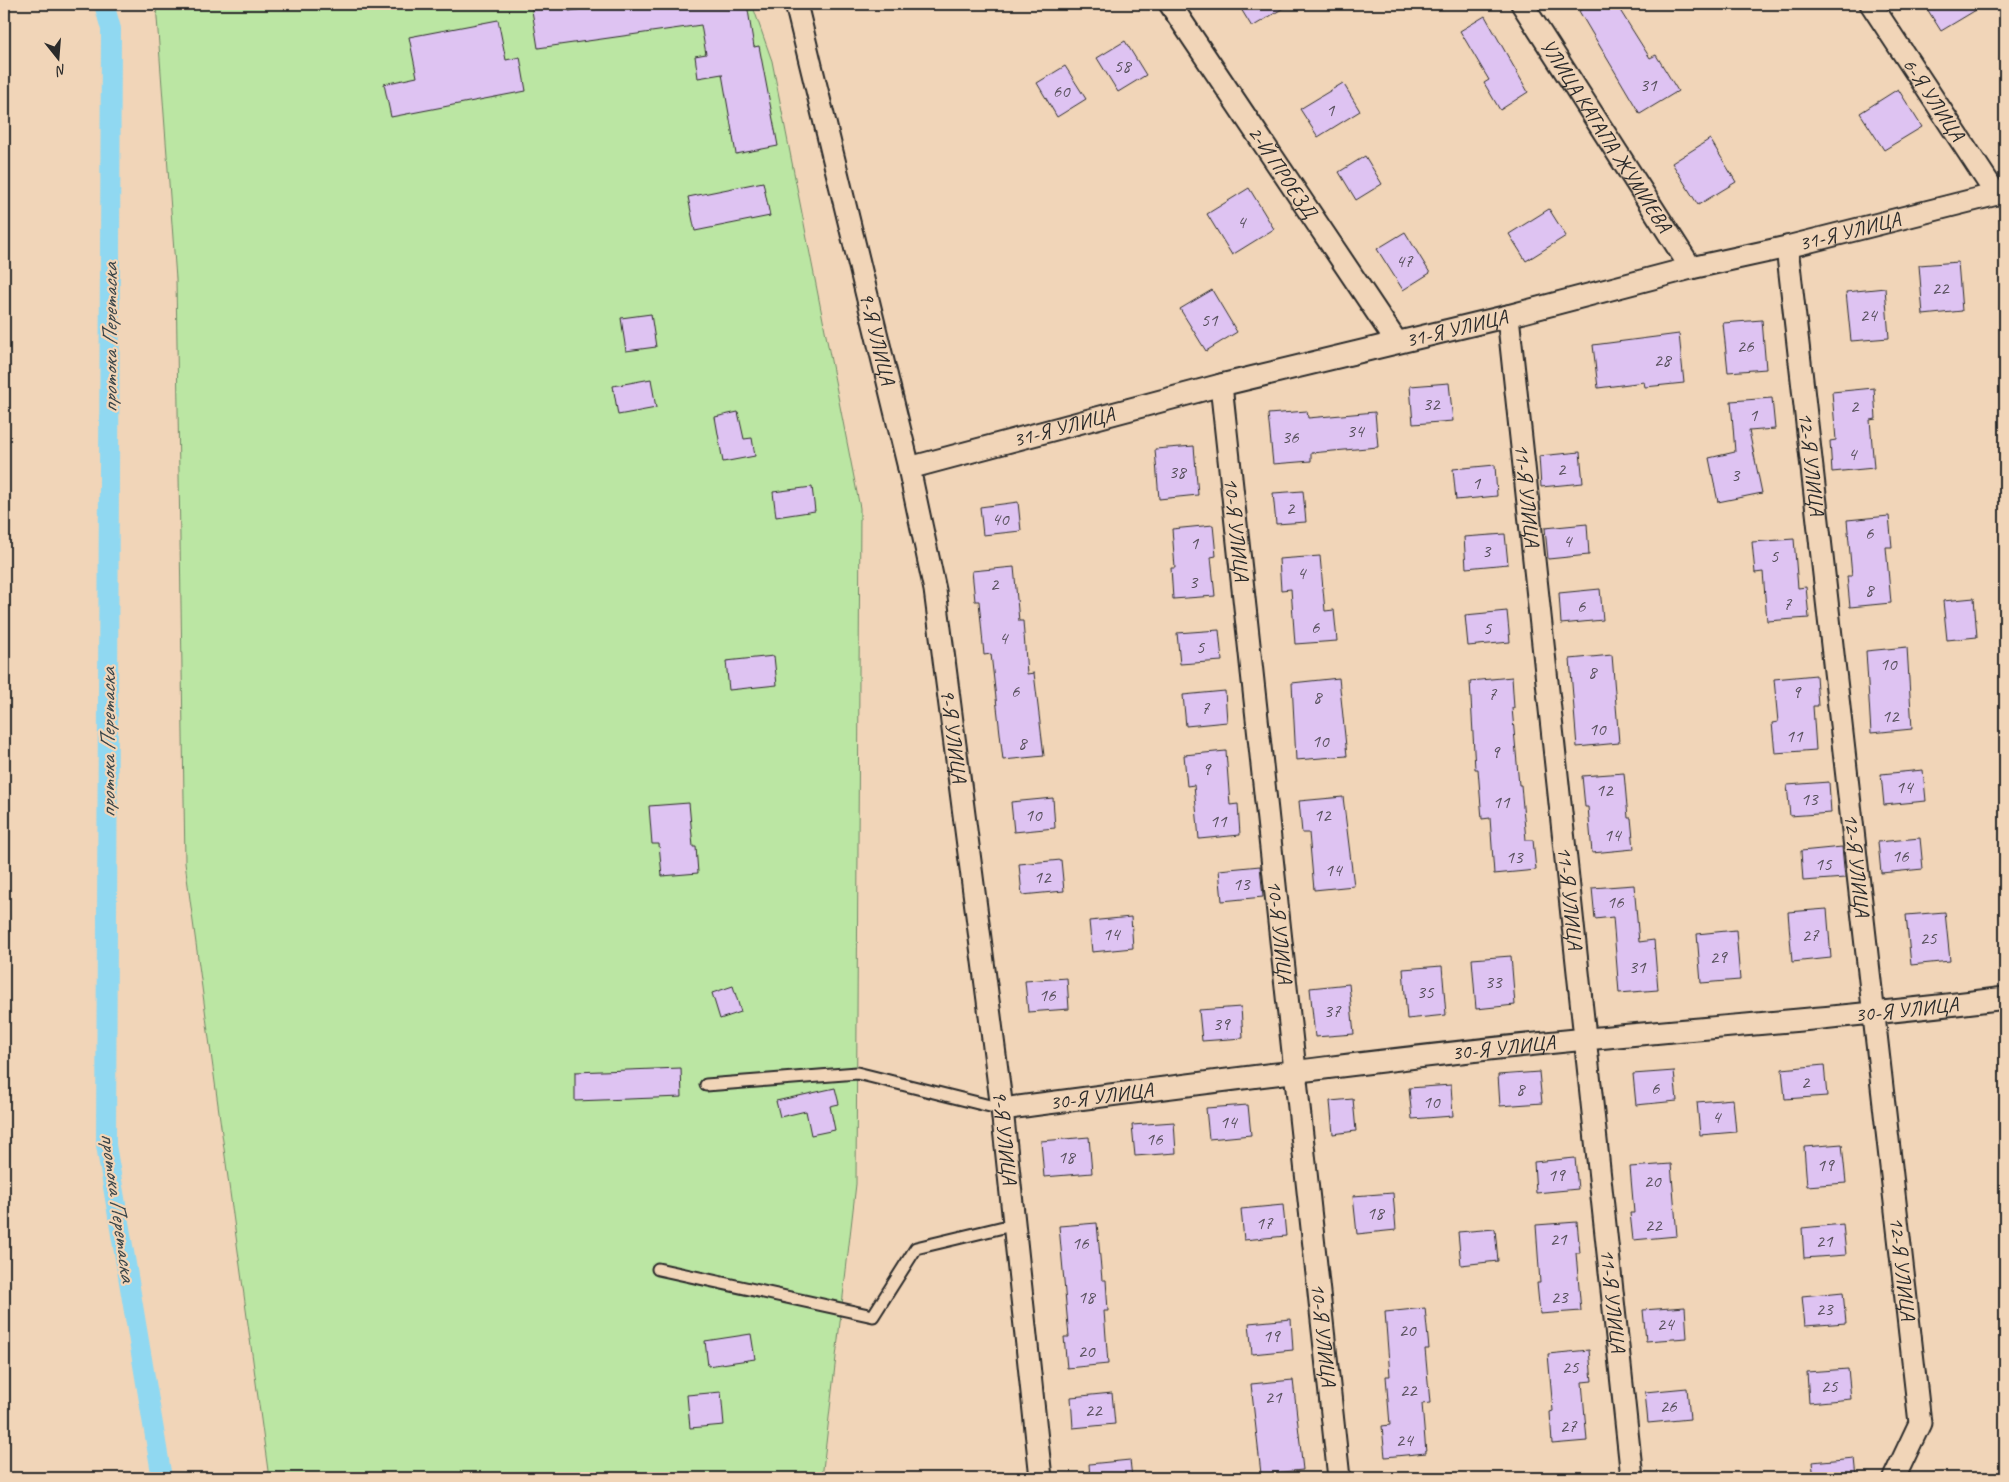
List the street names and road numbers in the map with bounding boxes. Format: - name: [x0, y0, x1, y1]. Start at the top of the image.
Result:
- street label: УЛИЦА КАТАПА ЖУМИЕВА: [1535, 34, 1678, 238]
- street label: 6-Я УЛИЦА: [1897, 53, 1971, 147]
- street label: 2-Й ПРОЕЗД: [1242, 121, 1324, 224]
- street label: 31-Я УЛИЦА: [1796, 206, 1904, 257]
- street label: 9-Я УЛИЦА: [854, 289, 902, 388]
- street label: 31-Я УЛИЦА: [1403, 303, 1511, 353]
- street label: 31-Я УЛИЦА: [1010, 401, 1118, 453]
- street label: 12-Я УЛИЦА: [1793, 411, 1830, 518]
- street label: 11-Я УЛИЦА: [1509, 442, 1546, 549]
- street label: 10-Я УЛИЦА: [1218, 476, 1255, 584]
- street label: 9-Я УЛИЦА: [935, 687, 973, 785]
- street label: 12-Я УЛИЦА: [1838, 812, 1876, 919]
- street label: 11-Я УЛИЦА: [1552, 845, 1589, 952]
- street label: 10-Я УЛИЦА: [1262, 879, 1299, 986]
- street label: 30-Я УЛИЦА: [1854, 991, 1961, 1028]
- street label: 30-Я УЛИЦА: [1450, 1029, 1558, 1066]
- street label: 30-Я УЛИЦА: [1048, 1076, 1156, 1116]
- street label: 9-Я УЛИЦА: [987, 1089, 1023, 1187]
- street label: 12-Я УЛИЦА: [1884, 1216, 1921, 1323]
- street label: 11-Я УЛИЦА: [1595, 1247, 1632, 1355]
- street label: 10-Я УЛИЦА: [1305, 1282, 1342, 1389]

